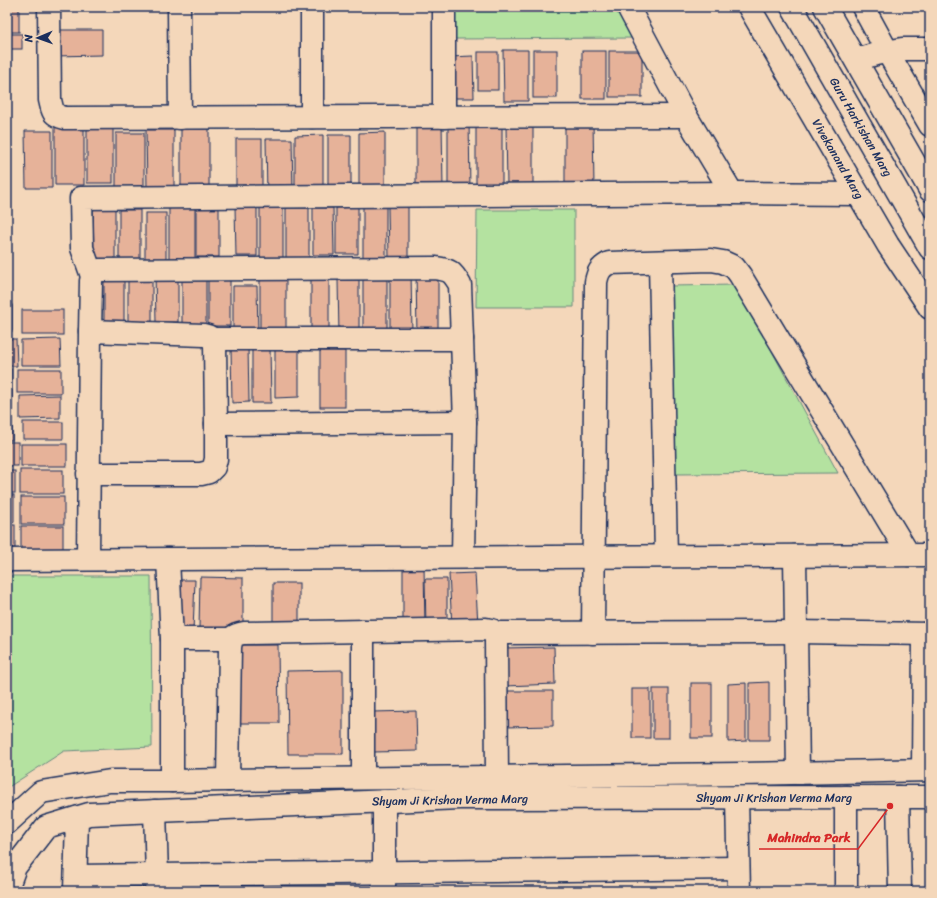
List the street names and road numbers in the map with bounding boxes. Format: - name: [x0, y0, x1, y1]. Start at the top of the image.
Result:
- street label: Guru Harkishan Marg: [824, 73, 898, 181]
- street label: Vivekanand Marg: [806, 115, 870, 203]
- street label: Shyam Ji Krishan Verma Marg: [696, 787, 852, 809]
- street label: Shyam Ji Krishan Verma Marg: [372, 788, 528, 812]

